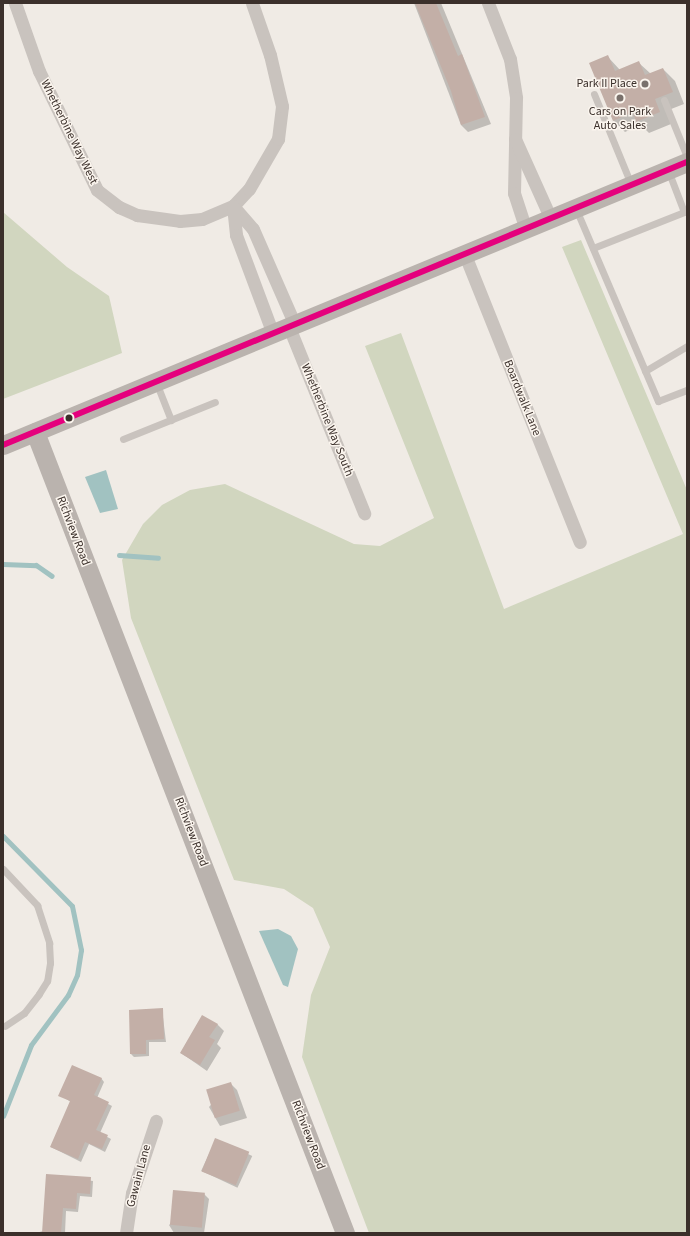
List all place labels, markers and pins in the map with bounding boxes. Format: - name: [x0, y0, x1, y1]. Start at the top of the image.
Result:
- place label: Park II Place: [576, 77, 637, 91]
- marker: Park II Place: [640, 79, 650, 89]
- marker: Cars on Park Auto Sales: [615, 93, 625, 103]
- place label: Cars on Park Auto Sales: [589, 105, 651, 133]
- unlabelled marker: [64, 413, 74, 423]

